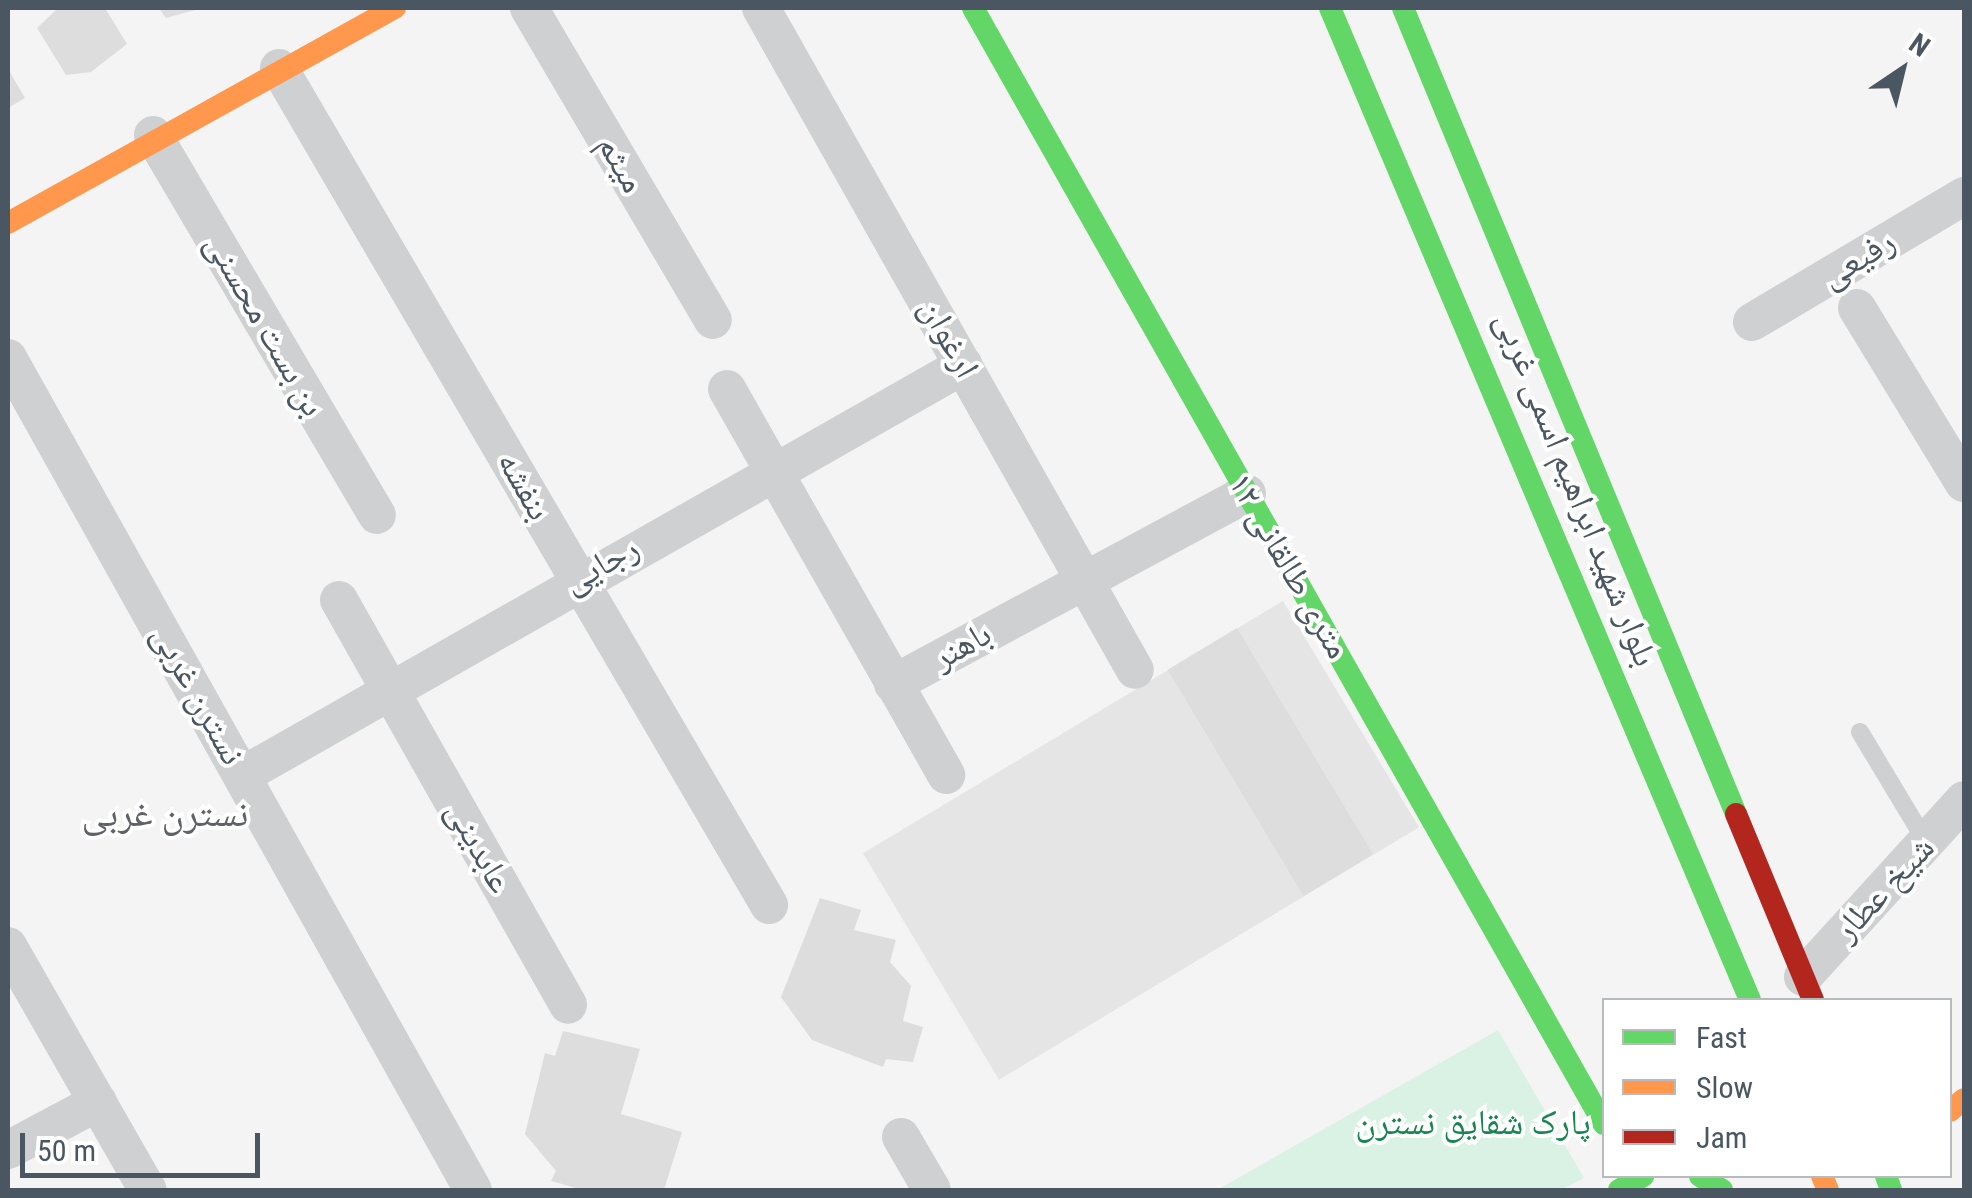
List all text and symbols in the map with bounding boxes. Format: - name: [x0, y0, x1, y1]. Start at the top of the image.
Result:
- north arrow: [1852, 20, 1952, 120]
- text: N: [1903, 27, 1936, 63]
- street label: میثم: [588, 128, 654, 200]
- street label: رفیعی: [1813, 221, 1903, 297]
- street label: بن بست محسنی: [196, 226, 334, 424]
- street label: ارغوان: [910, 291, 988, 385]
- street label: بلوار شهید ابراهیم اسمی غربی: [1486, 306, 1666, 672]
- street label: بنفشه: [488, 444, 560, 528]
- street label: ۱۲ متری طالقانی: [1219, 466, 1359, 666]
- street label: رجایی: [556, 527, 646, 603]
- street label: باهنر: [925, 613, 999, 679]
- street label: نسترن غربی: [142, 618, 254, 772]
- district label: نسترن غربی: [82, 791, 248, 837]
- street label: عابدینی: [437, 794, 521, 900]
- street label: شیخ عطار: [1825, 827, 1943, 951]
- legend: [1602, 998, 1952, 1178]
- text: Fast: [1696, 1020, 1747, 1055]
- text: Slow: [1696, 1070, 1753, 1105]
- park label: پارک شقایق نسترن: [1355, 1102, 1591, 1144]
- scale bar: [25, 1113, 265, 1175]
- text: Jam: [1696, 1120, 1747, 1155]
- text: 50 m: [37, 1133, 96, 1168]

